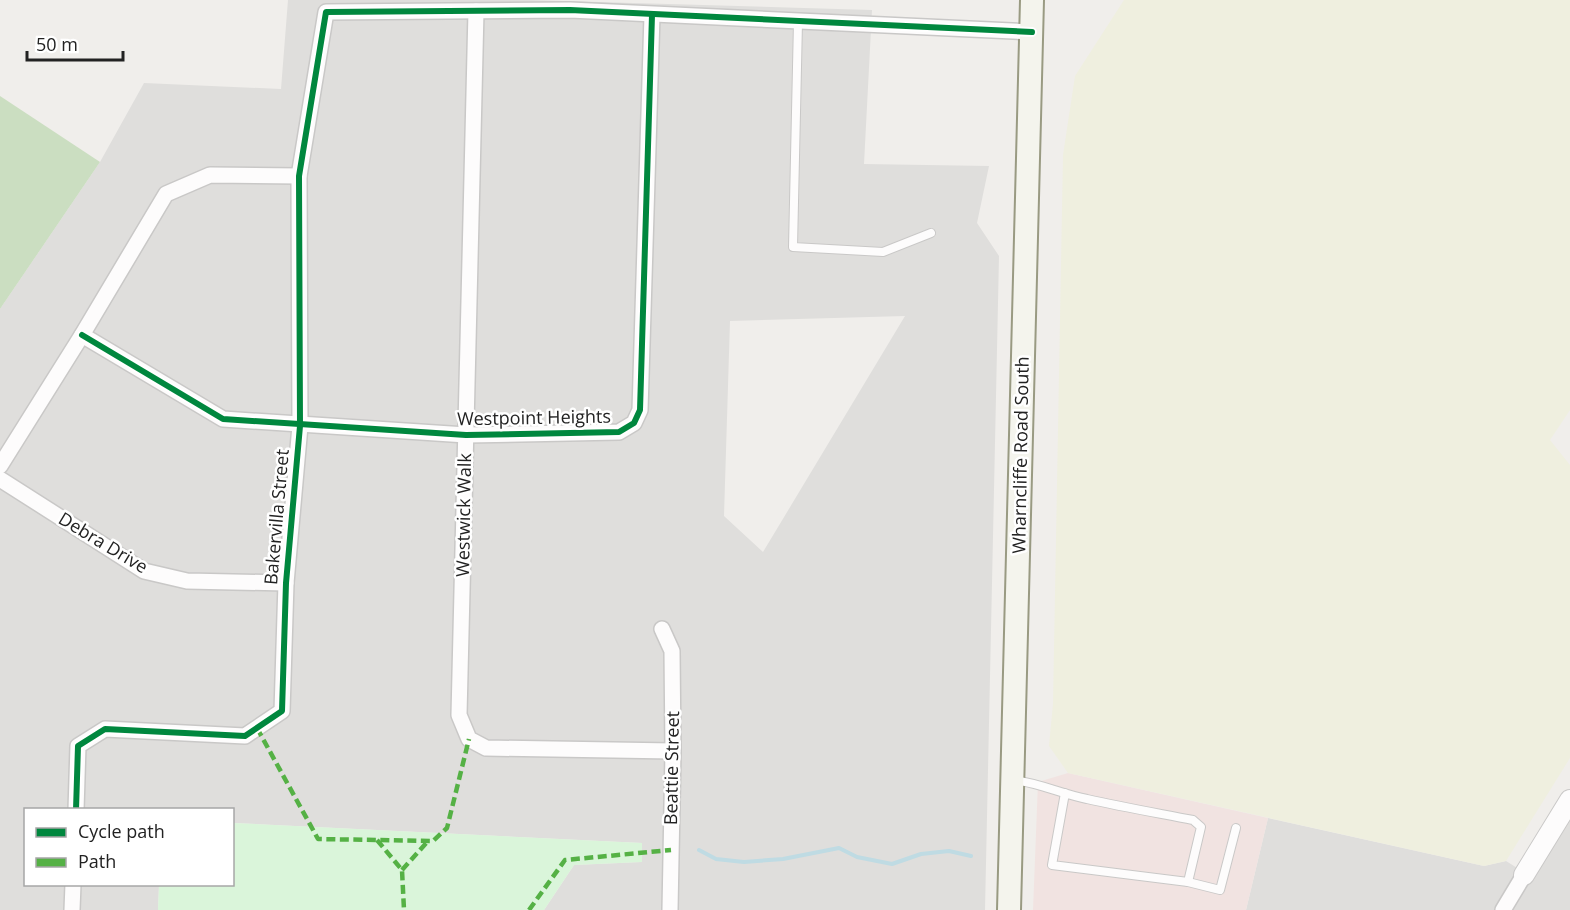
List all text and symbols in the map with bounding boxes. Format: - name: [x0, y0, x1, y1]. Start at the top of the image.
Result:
- scale bar: [27, 24, 123, 62]
- text: 50 m: [36, 32, 78, 56]
- street label: Wharncliffe Road South: [1006, 356, 1034, 554]
- street label: Westpoint Heights: [457, 404, 611, 430]
- street label: Bakervilla Street: [258, 448, 294, 586]
- street label: Westwick Walk: [450, 452, 476, 577]
- street label: Debra Drive: [54, 506, 153, 578]
- street label: Beattie Street: [658, 711, 684, 825]
- legend: [24, 808, 234, 886]
- text: Cycle path: [78, 819, 165, 843]
- text: Path: [78, 849, 116, 873]

